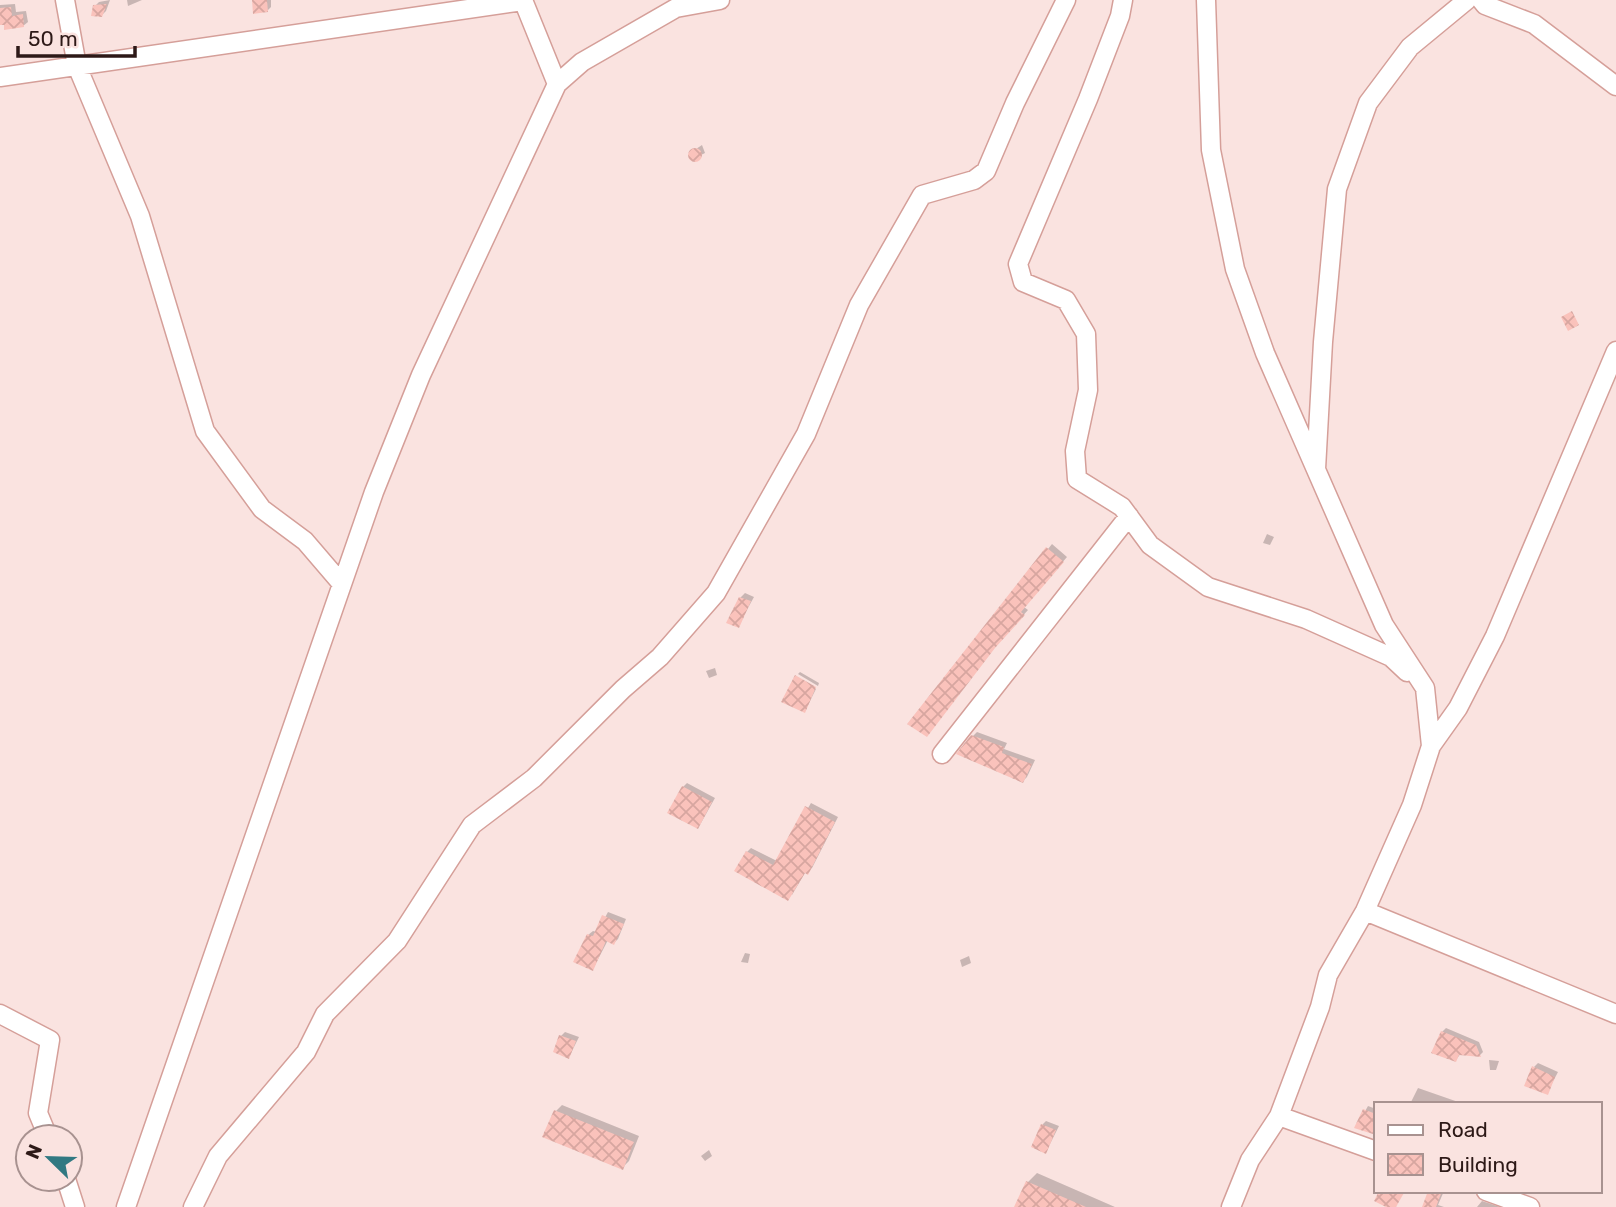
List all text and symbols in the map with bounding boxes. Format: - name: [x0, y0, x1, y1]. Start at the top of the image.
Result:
- scale bar: [18, 14, 135, 58]
- text: 50 m: [28, 26, 78, 51]
- legend: [1374, 1102, 1602, 1193]
- text: Road: [1438, 1117, 1488, 1142]
- north arrow: [14, 1123, 84, 1193]
- text: N: [21, 1141, 47, 1162]
- text: Building: [1438, 1152, 1518, 1177]

